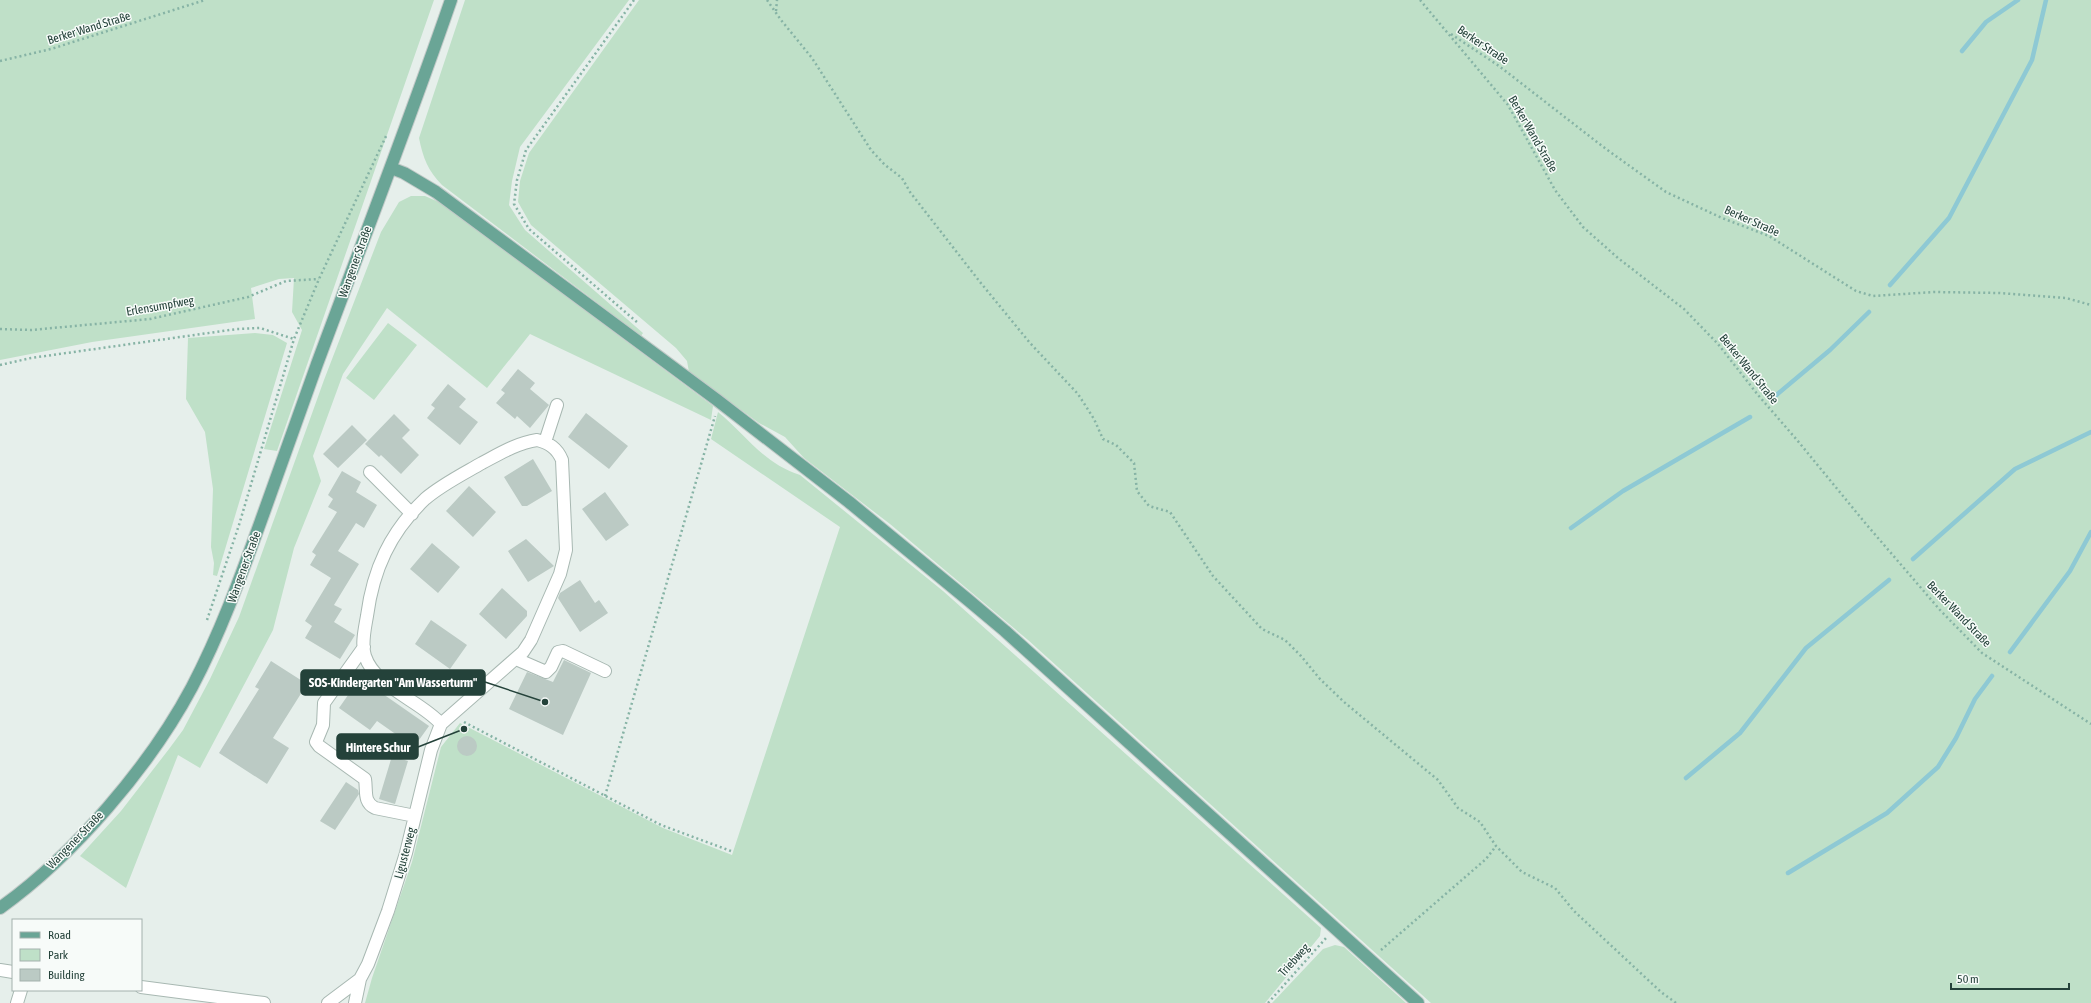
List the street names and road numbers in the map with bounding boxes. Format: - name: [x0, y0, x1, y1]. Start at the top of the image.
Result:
- street label: Berker Wand Straße: [46, 9, 132, 47]
- street label: Berker Straße: [1455, 23, 1511, 67]
- street label: Berker Wand Straße: [1505, 93, 1561, 175]
- street label: Berker Straße: [1722, 203, 1782, 239]
- street label: Wangener Straße: [336, 224, 374, 300]
- street label: Erlensumpfweg: [125, 293, 196, 319]
- street label: Berker Wand Straße: [1717, 331, 1781, 407]
- street label: Wangener Straße: [225, 529, 263, 605]
- street label: Berker Wand Straße: [1924, 578, 1994, 650]
- street label: Wangener Straße: [44, 808, 106, 872]
- street label: Ligusterweg: [391, 825, 419, 880]
- street label: Triebweg: [1276, 940, 1313, 979]

